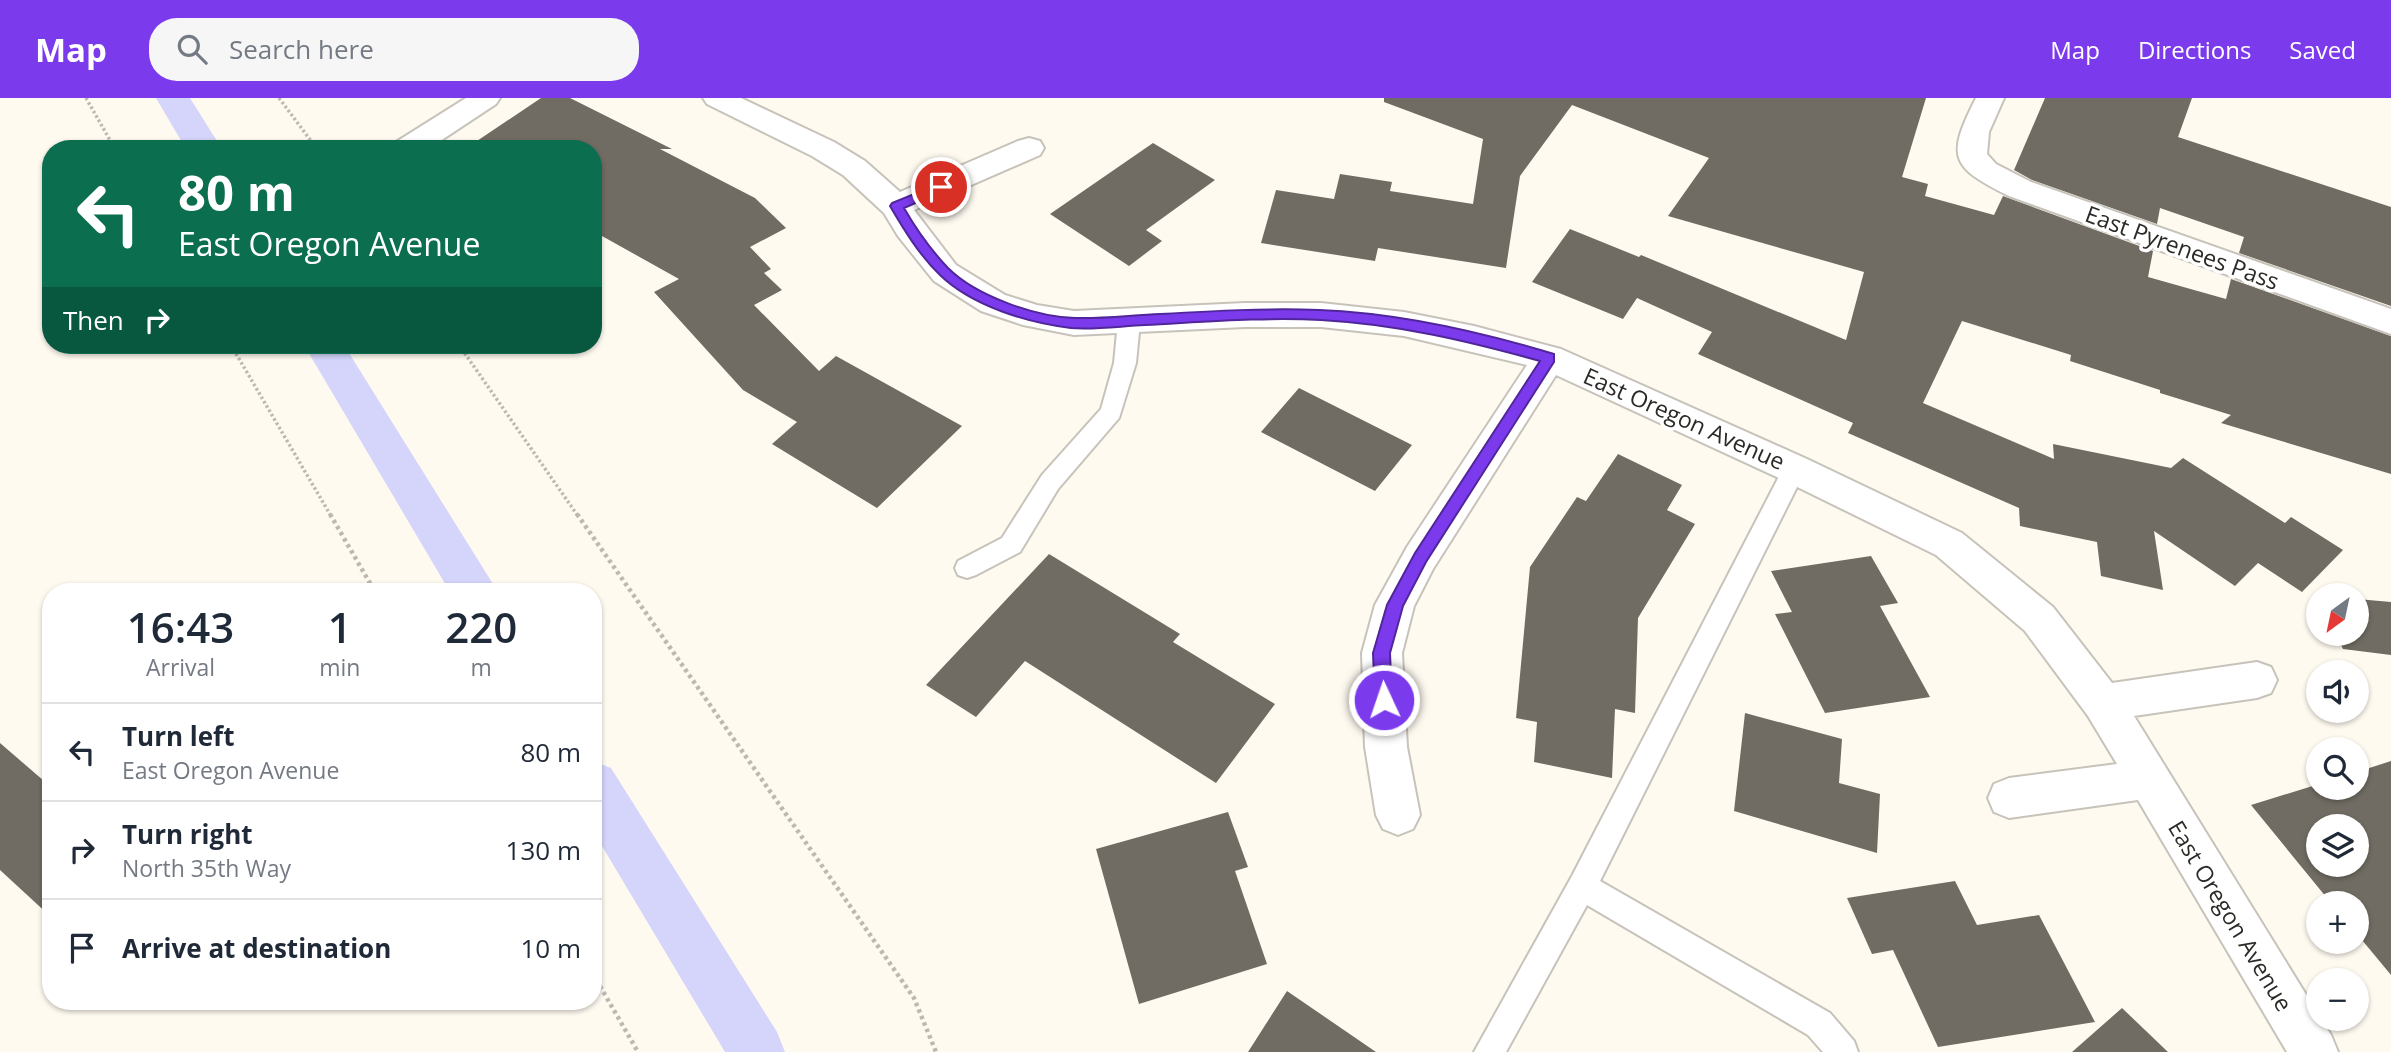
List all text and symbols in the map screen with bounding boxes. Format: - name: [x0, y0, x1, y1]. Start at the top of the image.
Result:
- search box: [149, 18, 639, 81]
- text: Map: [35, 27, 107, 72]
- icon: search: [173, 30, 211, 68]
- text: Search here: [229, 31, 374, 67]
- text: Map: [2050, 33, 2100, 66]
- text: Directions: [2138, 33, 2251, 66]
- text: Saved: [2289, 33, 2356, 66]
- pin: [911, 157, 971, 217]
- text: 80 m: [178, 159, 295, 225]
- icon: left: [63, 168, 154, 259]
- icon: arrive: [922, 168, 960, 206]
- street label: East Pyrenees Pass: [2081, 197, 2284, 297]
- text: East Oregon Avenue: [178, 222, 480, 265]
- icon: right: [138, 301, 176, 339]
- text: Then: [63, 302, 124, 338]
- street label: East Oregon Avenue: [1579, 359, 1790, 477]
- north arrow: [2306, 583, 2370, 646]
- map controls: [2306, 583, 2369, 1031]
- text: 16:43: [127, 598, 234, 655]
- text: 1: [328, 598, 352, 655]
- text: 220: [445, 598, 517, 655]
- text: Arrival: [146, 651, 215, 683]
- text: min: [319, 651, 360, 683]
- text: m: [471, 651, 492, 683]
- button: sound: [2306, 660, 2369, 723]
- position arrow: [1347, 663, 1421, 737]
- text: Turn left: [122, 718, 234, 754]
- icon: left: [63, 733, 101, 771]
- text: 80 m: [520, 734, 581, 770]
- button: search: [2306, 737, 2369, 800]
- text: East Oregon Avenue: [122, 754, 339, 786]
- street label: East Oregon Avenue: [2161, 814, 2301, 1017]
- button: layers: [2306, 814, 2369, 877]
- text: Turn right: [122, 816, 253, 852]
- icon: right: [63, 831, 101, 869]
- text: 130 m: [506, 832, 581, 868]
- text: North 35th Way: [122, 852, 291, 884]
- button: +: [2306, 891, 2369, 954]
- icon: arrive: [63, 929, 101, 967]
- text: Arrive at destination: [122, 930, 391, 966]
- text: 10 m: [520, 930, 581, 966]
- button: −: [2306, 968, 2369, 1031]

